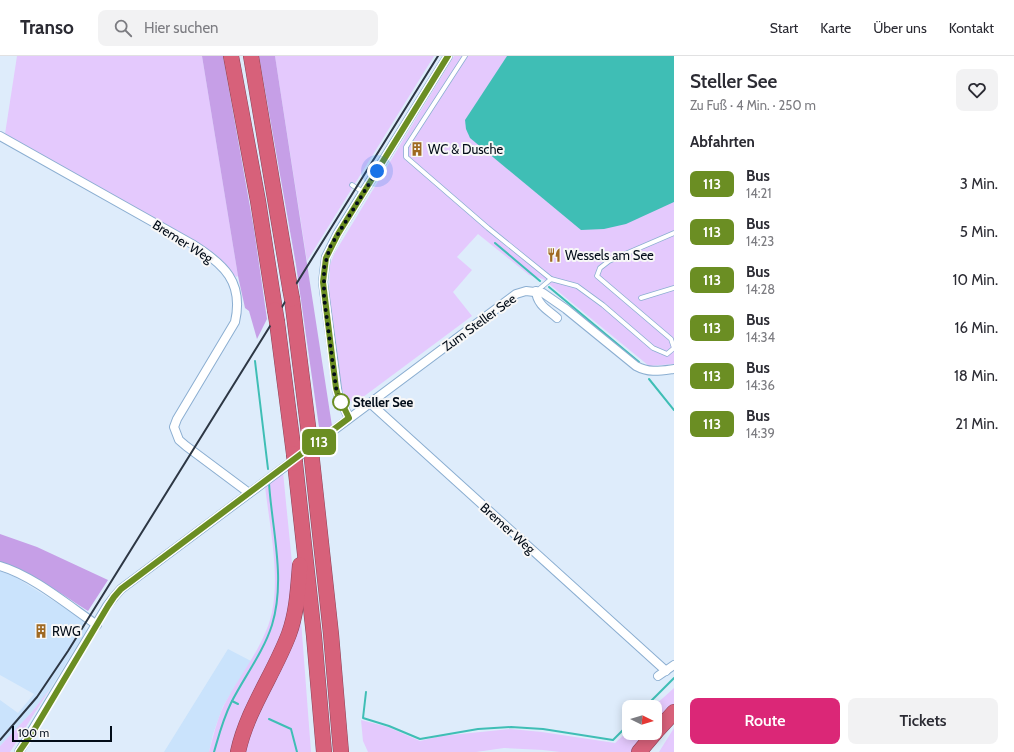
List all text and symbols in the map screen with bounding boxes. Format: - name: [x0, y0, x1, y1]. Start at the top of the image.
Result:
- search box: [98, 10, 378, 46]
- text: Transo: [20, 16, 74, 39]
- icon: search: [112, 17, 134, 39]
- text: Hier suchen: [144, 19, 218, 37]
- text: Start: [770, 19, 798, 37]
- text: Karte: [820, 19, 851, 37]
- text: Über uns: [873, 19, 927, 37]
- text: Kontakt: [949, 19, 994, 37]
- button: heart: [956, 69, 998, 111]
- text: Steller See: [690, 70, 777, 93]
- text: Zu Fuß · 4 Min. · 250 m: [690, 97, 816, 113]
- text: Abfahrten: [690, 133, 755, 151]
- building icon: WC & Dusche: [409, 141, 425, 157]
- place label: WC & Dusche: [428, 141, 504, 157]
- your location: [367, 161, 387, 181]
- text: Bus: [746, 167, 770, 185]
- text: 113: [703, 175, 721, 193]
- text: 3 Min.: [960, 175, 998, 193]
- text: 14:21: [746, 185, 772, 201]
- text: Bus: [746, 215, 770, 233]
- street label: Bremer Weg: [150, 216, 217, 266]
- text: 113: [703, 223, 721, 241]
- text: 5 Min.: [960, 223, 998, 241]
- text: 14:23: [746, 233, 774, 249]
- restaurant icon: Wessels am See: [546, 247, 562, 263]
- place label: Wessels am See: [565, 247, 654, 263]
- text: Bus: [746, 263, 770, 281]
- text: 113: [703, 271, 721, 289]
- text: 10 Min.: [953, 271, 998, 289]
- text: 14:28: [746, 281, 775, 297]
- street label: Zum Steller See: [439, 290, 519, 354]
- text: Bus: [746, 311, 770, 329]
- text: 113: [703, 319, 721, 337]
- text: 16 Min.: [955, 319, 998, 337]
- text: 14:34: [746, 329, 775, 345]
- text: Bus: [746, 359, 770, 377]
- text: 113: [703, 367, 721, 385]
- text: 18 Min.: [954, 367, 998, 385]
- text: 14:36: [746, 377, 775, 393]
- marker: Steller See: [332, 393, 350, 411]
- place label: Steller See: [353, 394, 413, 410]
- text: Bus: [746, 407, 770, 425]
- text: 113: [703, 415, 721, 433]
- text: 21 Min.: [955, 415, 998, 433]
- text: 14:39: [746, 425, 775, 441]
- line badge: 113: [296, 429, 342, 455]
- text: 113: [310, 433, 328, 451]
- street label: Bremer Weg: [477, 499, 539, 557]
- building icon: RWG: [33, 623, 49, 639]
- place label: RWG: [52, 623, 81, 639]
- button: Route: [690, 698, 840, 744]
- button: Tickets: [848, 698, 998, 744]
- north arrow: [622, 700, 662, 740]
- map controls: [622, 700, 662, 740]
- scale bar: [12, 724, 112, 743]
- text: 100 m: [18, 726, 49, 740]

